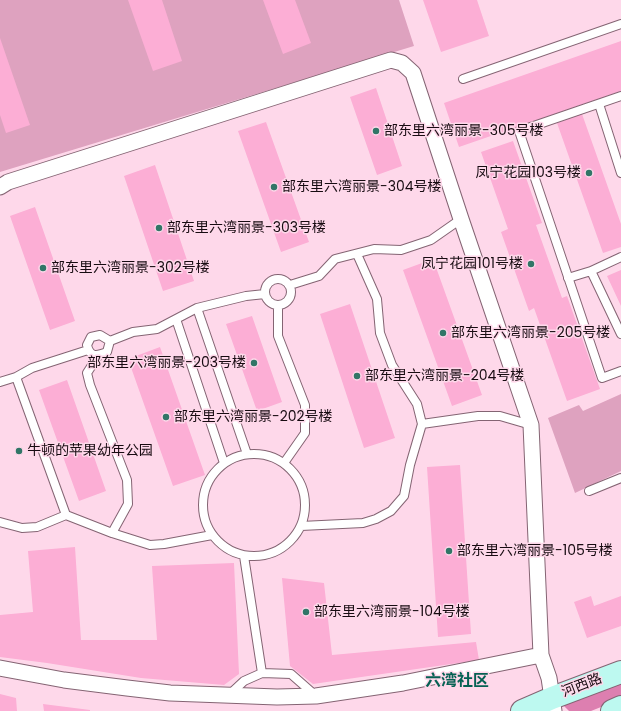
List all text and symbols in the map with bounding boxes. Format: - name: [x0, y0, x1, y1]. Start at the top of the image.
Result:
- place label: 部东里六湾丽景-305号楼: [384, 123, 544, 139]
- marker: 部东里六湾丽景-305号楼: [371, 126, 381, 136]
- place label: 凤宁花园103号楼: [475, 165, 581, 181]
- marker: 凤宁花园103号楼: [584, 168, 594, 178]
- place label: 部东里六湾丽景-304号楼: [282, 179, 442, 195]
- marker: 部东里六湾丽景-304号楼: [269, 182, 279, 192]
- place label: 部东里六湾丽景-303号楼: [167, 220, 326, 236]
- marker: 部东里六湾丽景-303号楼: [154, 223, 164, 233]
- place label: 凤宁花园101号楼: [421, 256, 523, 272]
- marker: 凤宁花园101号楼: [526, 259, 536, 269]
- place label: 部东里六湾丽景-302号楼: [51, 260, 210, 276]
- marker: 部东里六湾丽景-302号楼: [38, 263, 48, 273]
- place label: 部东里六湾丽景-205号楼: [451, 325, 610, 341]
- marker: 部东里六湾丽景-205号楼: [438, 328, 448, 338]
- place label: 部东里六湾丽景-203号楼: [87, 355, 246, 371]
- marker: 部东里六湾丽景-203号楼: [249, 358, 259, 368]
- place label: 部东里六湾丽景-204号楼: [365, 368, 524, 384]
- marker: 部东里六湾丽景-204号楼: [352, 371, 362, 381]
- place label: 部东里六湾丽景-202号楼: [174, 409, 333, 425]
- marker: 部东里六湾丽景-202号楼: [161, 412, 171, 422]
- place label: 牛顿的苹果幼年公园: [27, 443, 153, 459]
- marker: 牛顿的苹果幼年公园: [14, 446, 24, 456]
- place label: 部东里六湾丽景-105号楼: [457, 543, 613, 559]
- marker: 部东里六湾丽景-105号楼: [444, 546, 454, 556]
- place label: 部东里六湾丽景-104号楼: [314, 604, 470, 620]
- marker: 部东里六湾丽景-104号楼: [301, 607, 311, 617]
- street label: 河西路: [559, 671, 605, 701]
- district label: 六湾社区: [425, 672, 489, 692]

